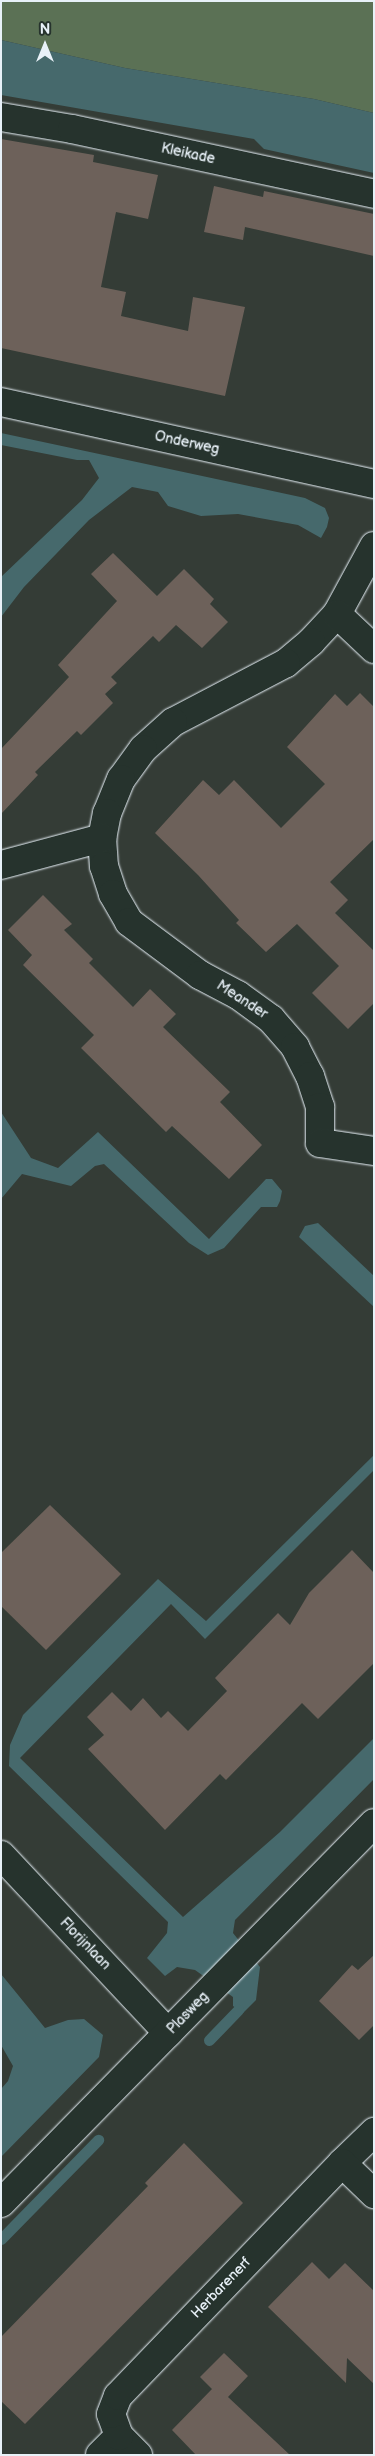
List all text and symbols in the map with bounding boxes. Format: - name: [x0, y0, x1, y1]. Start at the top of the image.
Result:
- north arrow: [20, 20, 70, 70]
- text: N: [40, 21, 50, 38]
- street label: Kleikade: [160, 140, 216, 168]
- street label: Onderweg: [153, 428, 221, 458]
- street label: Meander: [213, 977, 271, 1023]
- street label: Florijnlaan: [56, 1915, 114, 1973]
- street label: Plasweg: [164, 1988, 212, 2038]
- street label: Herbarenerf: [188, 2254, 254, 2322]

